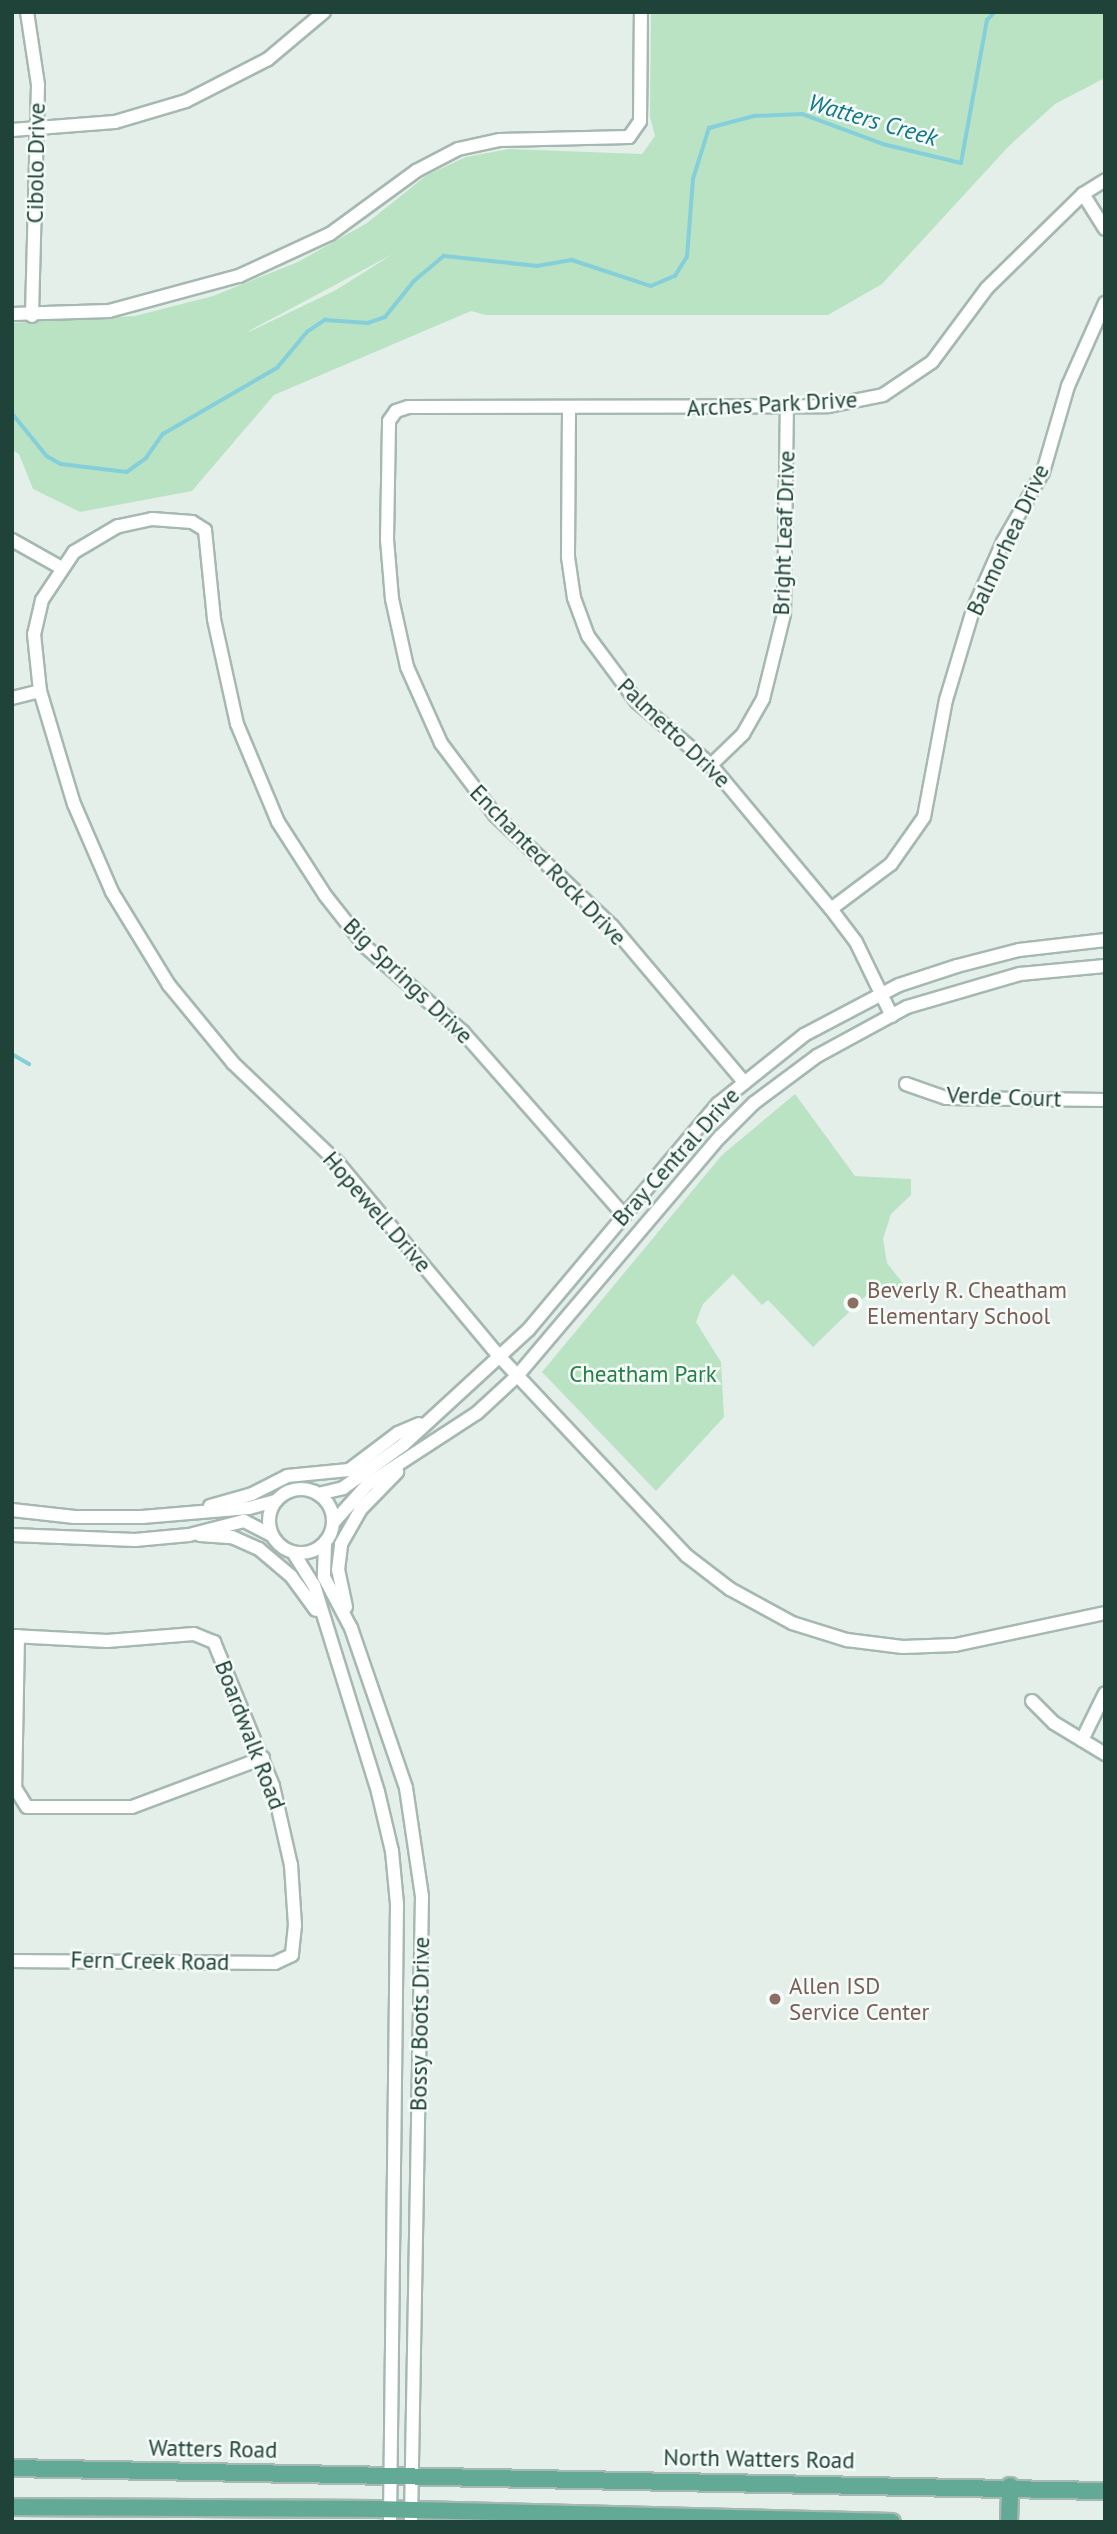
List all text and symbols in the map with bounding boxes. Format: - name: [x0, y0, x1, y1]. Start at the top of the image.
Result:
- water label: Watters Creek: [805, 88, 941, 152]
- street label: Cibolo Drive: [21, 102, 51, 224]
- street label: Arches Park Drive: [686, 386, 858, 422]
- street label: Bright Leaf Drive: [767, 450, 801, 616]
- street label: Balmorhea Drive: [961, 460, 1055, 620]
- street label: Palmetto Drive: [612, 672, 736, 794]
- street label: Enchanted Rock Drive: [464, 779, 632, 951]
- street label: Big Springs Drive: [338, 912, 478, 1050]
- street label: Verde Court: [946, 1081, 1062, 1113]
- street label: Bray Central Drive: [606, 1082, 746, 1232]
- street label: Hopewell Drive: [317, 1146, 437, 1278]
- place label: Beverly R. Cheatham Elementary School: [867, 1276, 1070, 1330]
- marker: Beverly R. Cheatham Elementary School: [845, 1295, 861, 1311]
- park label: Cheatham Park: [569, 1360, 717, 1388]
- street label: Boardwalk Road: [209, 1656, 291, 1814]
- street label: Bossy Boots Drive: [405, 1936, 435, 2112]
- street label: Fern Creek Road: [70, 1946, 230, 1976]
- place label: Allen ISD Service Center: [789, 1972, 929, 2026]
- marker: Allen ISD Service Center: [767, 1991, 783, 2007]
- street label: Watters Road: [148, 2434, 278, 2464]
- street label: North Watters Road: [663, 2444, 855, 2474]

